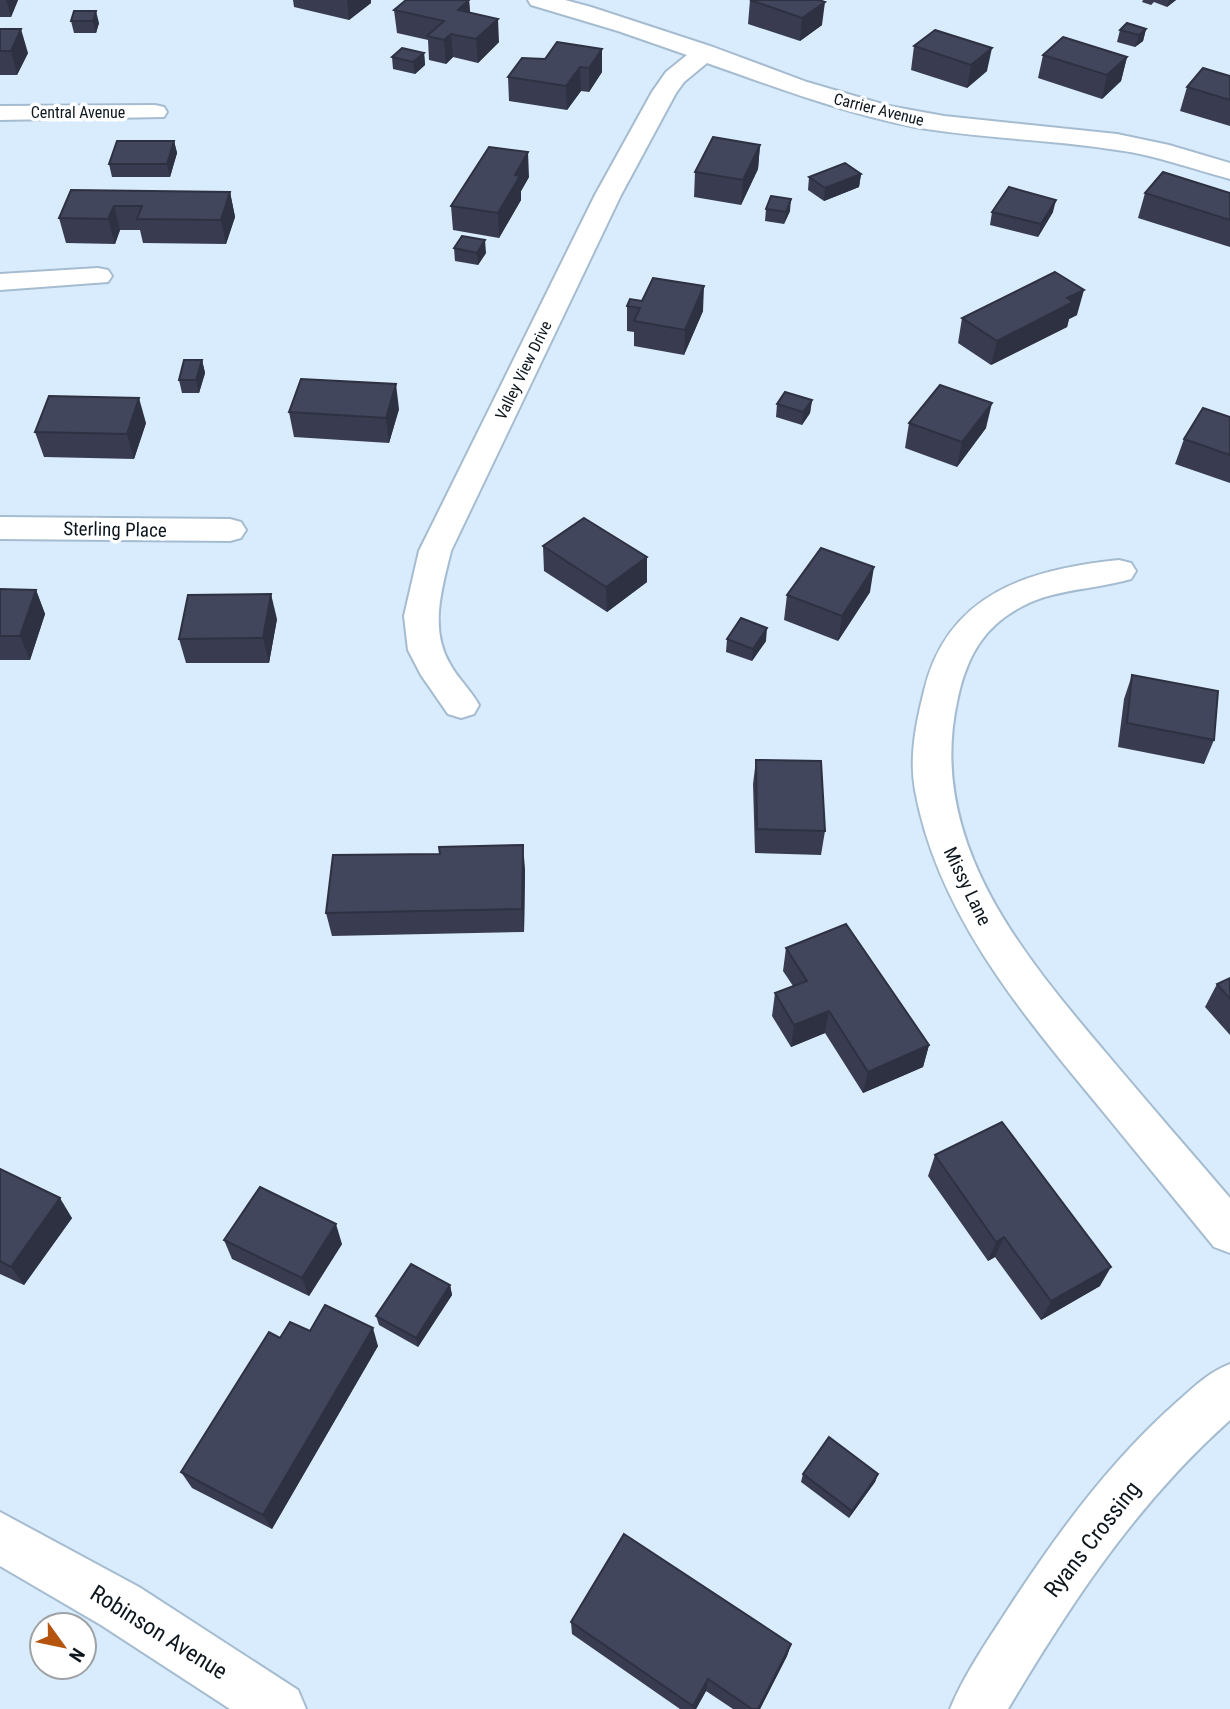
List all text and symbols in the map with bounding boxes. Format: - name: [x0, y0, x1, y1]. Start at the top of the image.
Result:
- street label: Carrier Avenue: [832, 89, 926, 130]
- street label: Central Avenue: [31, 103, 125, 122]
- street label: Valley View Drive: [491, 318, 556, 423]
- street label: Sterling Place: [63, 517, 167, 542]
- street label: Missy Lane: [939, 843, 996, 929]
- street label: Ryans Crossing: [1039, 1476, 1146, 1603]
- street label: Robinson Avenue: [85, 1580, 232, 1685]
- north arrow: [28, 1611, 98, 1681]
- text: N: [64, 1644, 90, 1666]

